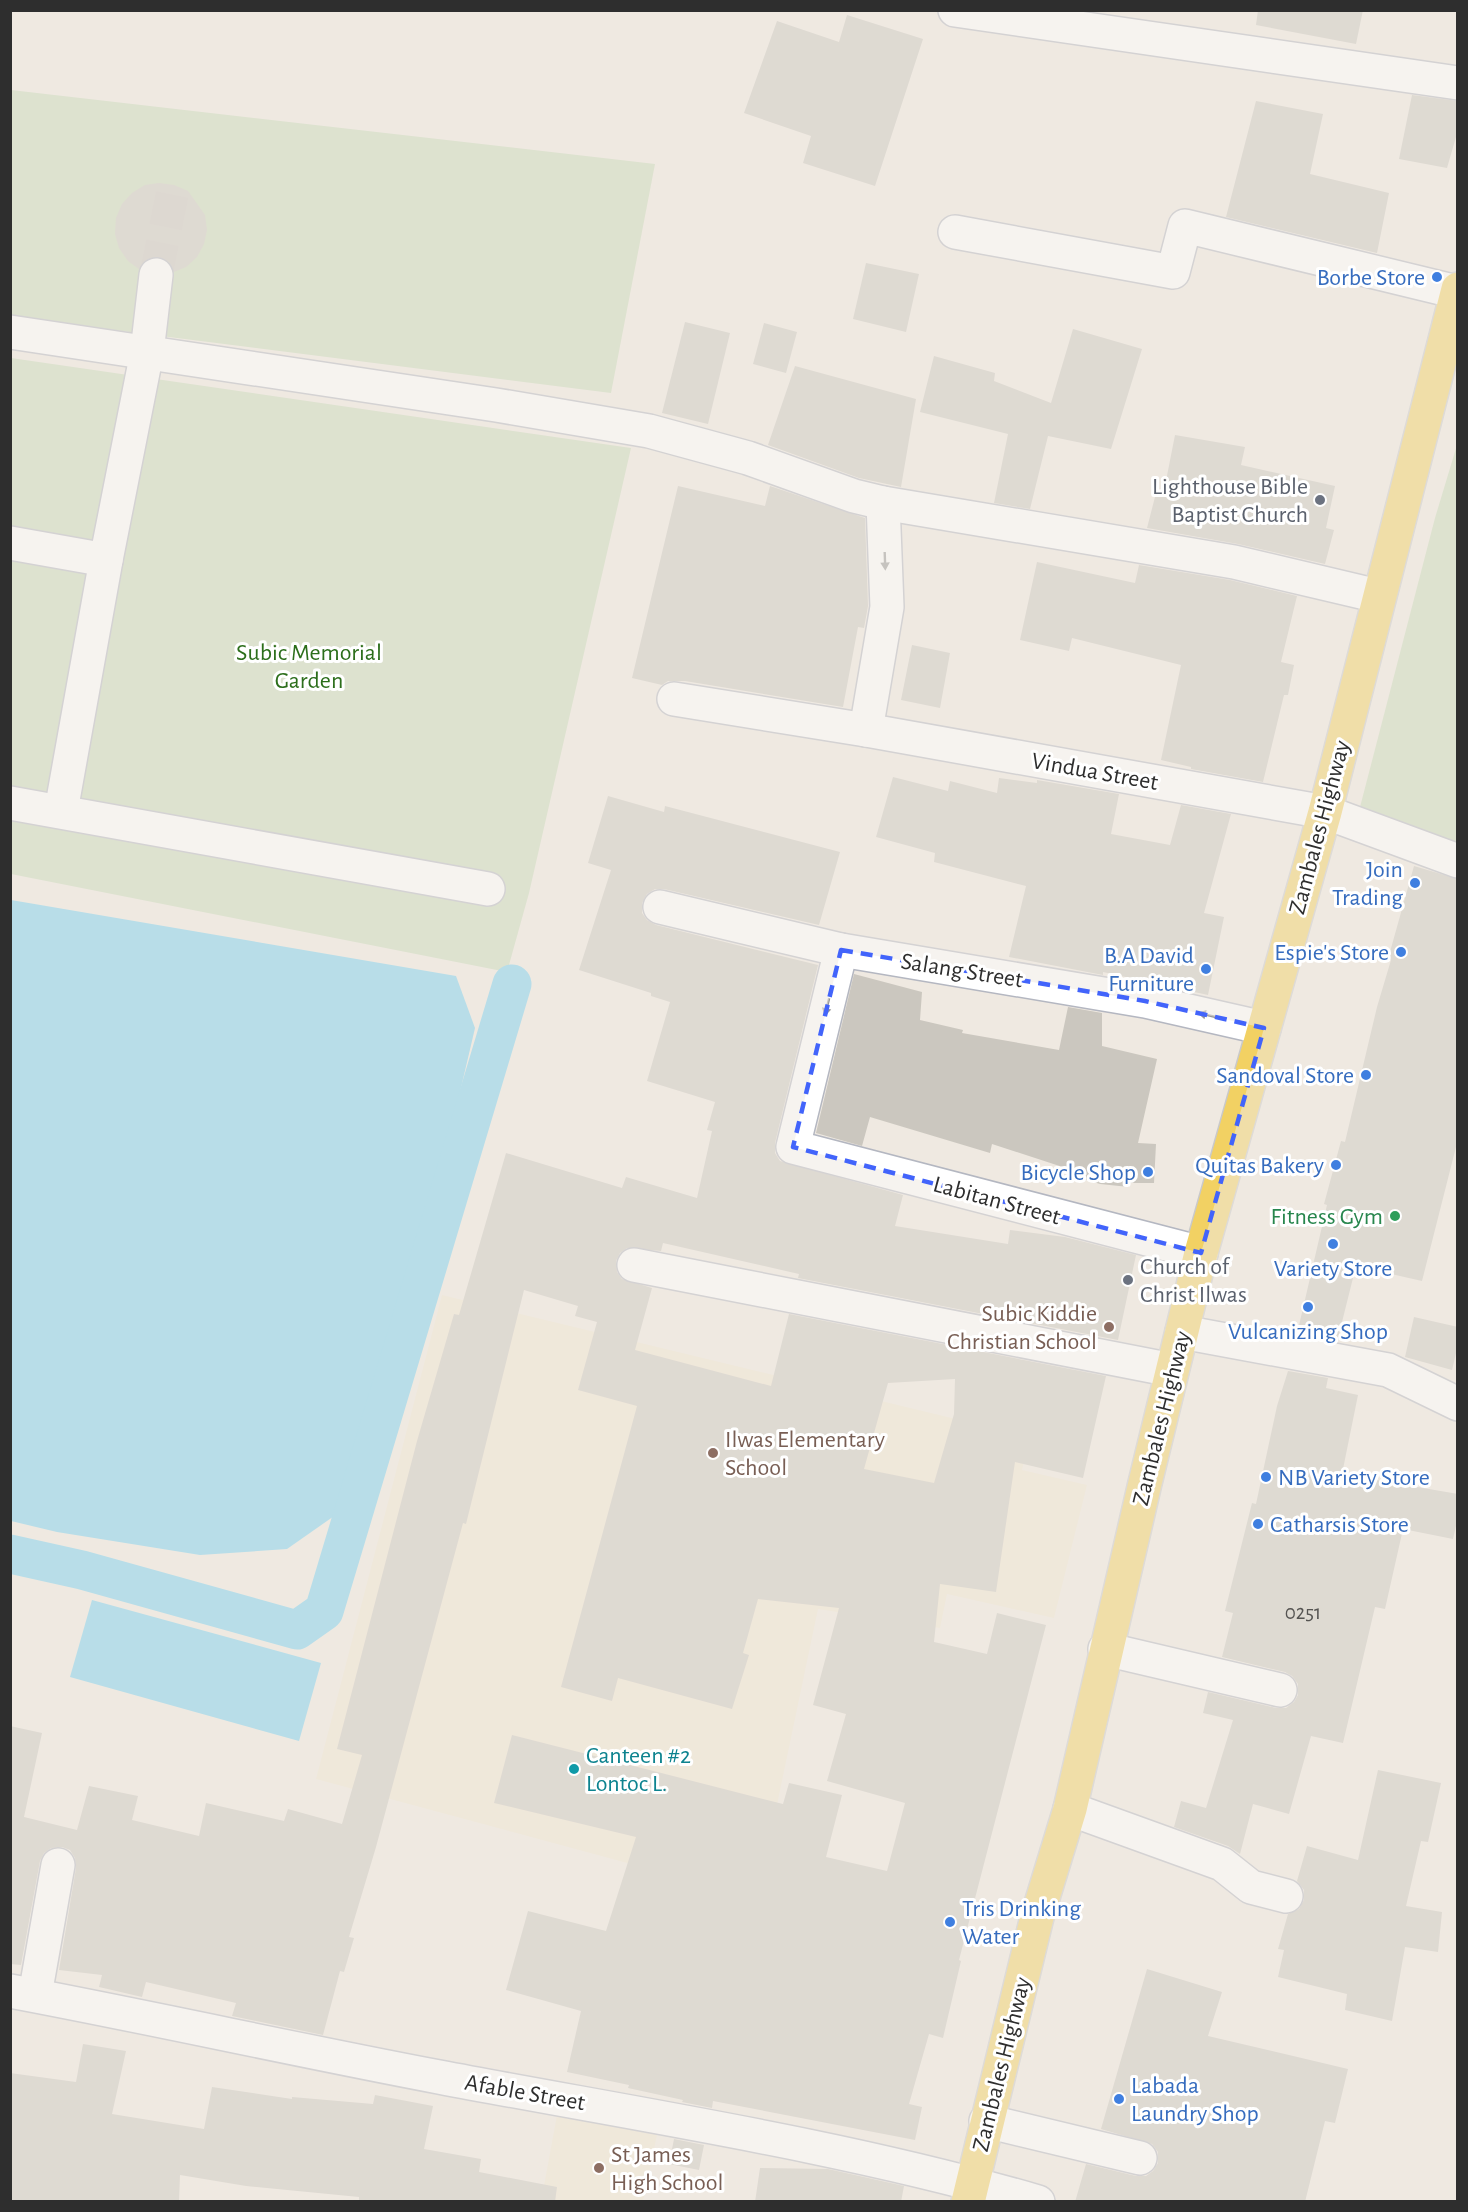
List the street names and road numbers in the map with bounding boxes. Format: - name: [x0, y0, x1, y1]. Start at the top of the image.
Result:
- street label: Zambales Highway: [1285, 738, 1355, 917]
- street label: Vindua Street: [1030, 749, 1160, 795]
- street label: Salang Street: [899, 949, 1025, 993]
- street label: Labitan Street: [931, 1172, 1063, 1230]
- street label: Zambales Highway: [1129, 1329, 1195, 1508]
- street label: Zambales Highway: [969, 1975, 1035, 2154]
- street label: Afable Street: [463, 2071, 587, 2115]

